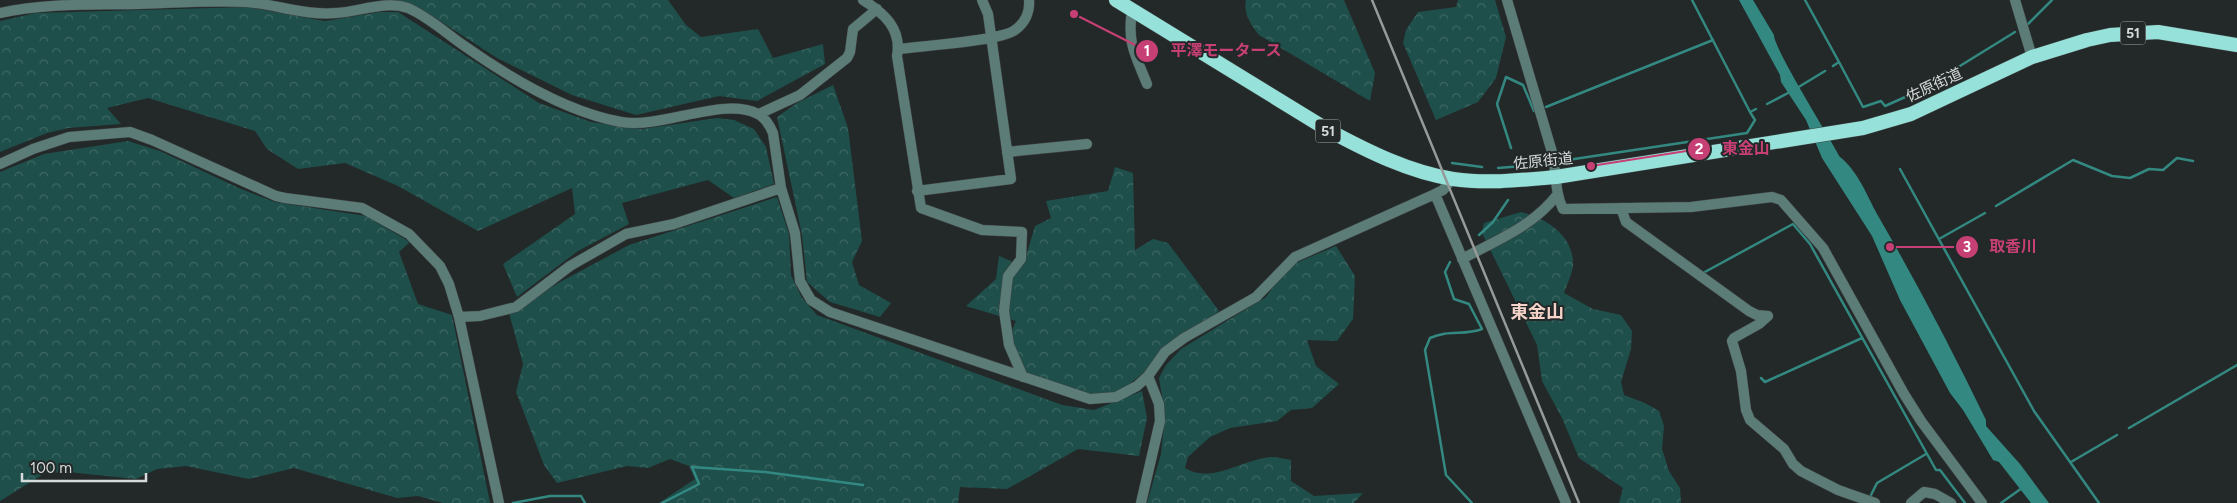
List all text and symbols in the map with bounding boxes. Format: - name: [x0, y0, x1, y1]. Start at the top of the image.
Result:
- road number: 51: [2120, 22, 2146, 44]
- callout: 平澤モータース: [1135, 35, 1292, 66]
- text: 平澤モータース: [1170, 41, 1282, 60]
- text: 1: [1144, 42, 1150, 60]
- street label: 佐原街道: [1903, 64, 1965, 106]
- road number: 51: [1316, 120, 1340, 142]
- callout: 東金山: [1687, 133, 1780, 164]
- text: 東金山: [1722, 139, 1770, 158]
- text: 2: [1695, 140, 1704, 158]
- street label: 佐原街道: [1512, 149, 1574, 173]
- callout: 取香川: [1954, 231, 2047, 262]
- text: 取香川: [1989, 237, 2037, 256]
- text: 3: [1963, 238, 1971, 256]
- district label: 東金山: [1510, 301, 1564, 323]
- scale bar: [22, 450, 146, 482]
- text: 100 m: [30, 459, 72, 477]

